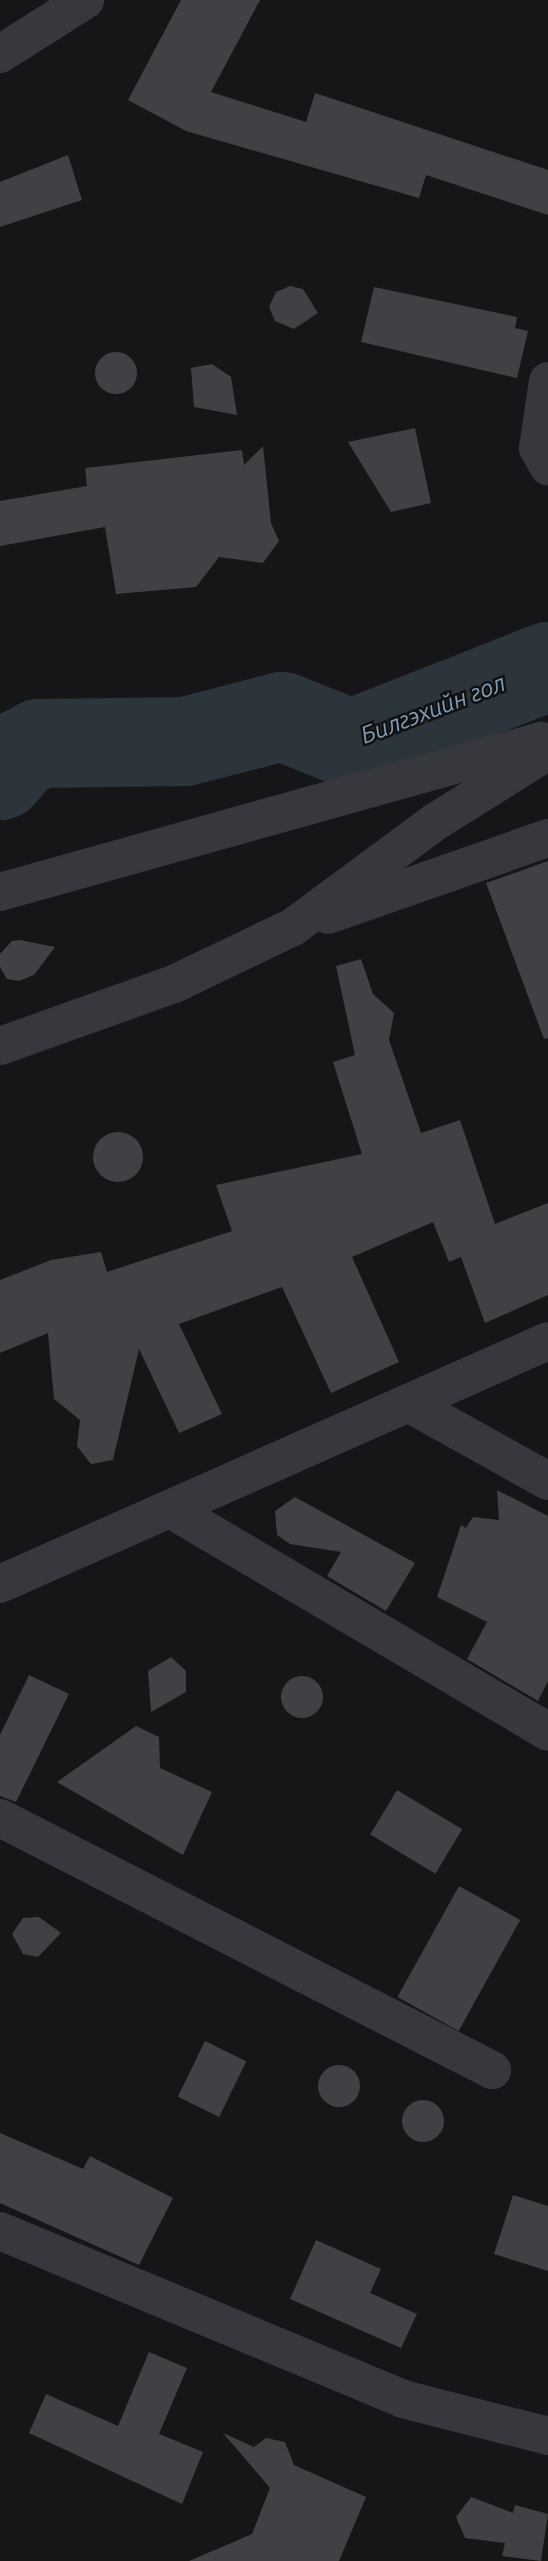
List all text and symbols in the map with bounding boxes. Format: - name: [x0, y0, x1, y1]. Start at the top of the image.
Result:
- water label: Билгэхийн гол: [356, 668, 510, 750]

